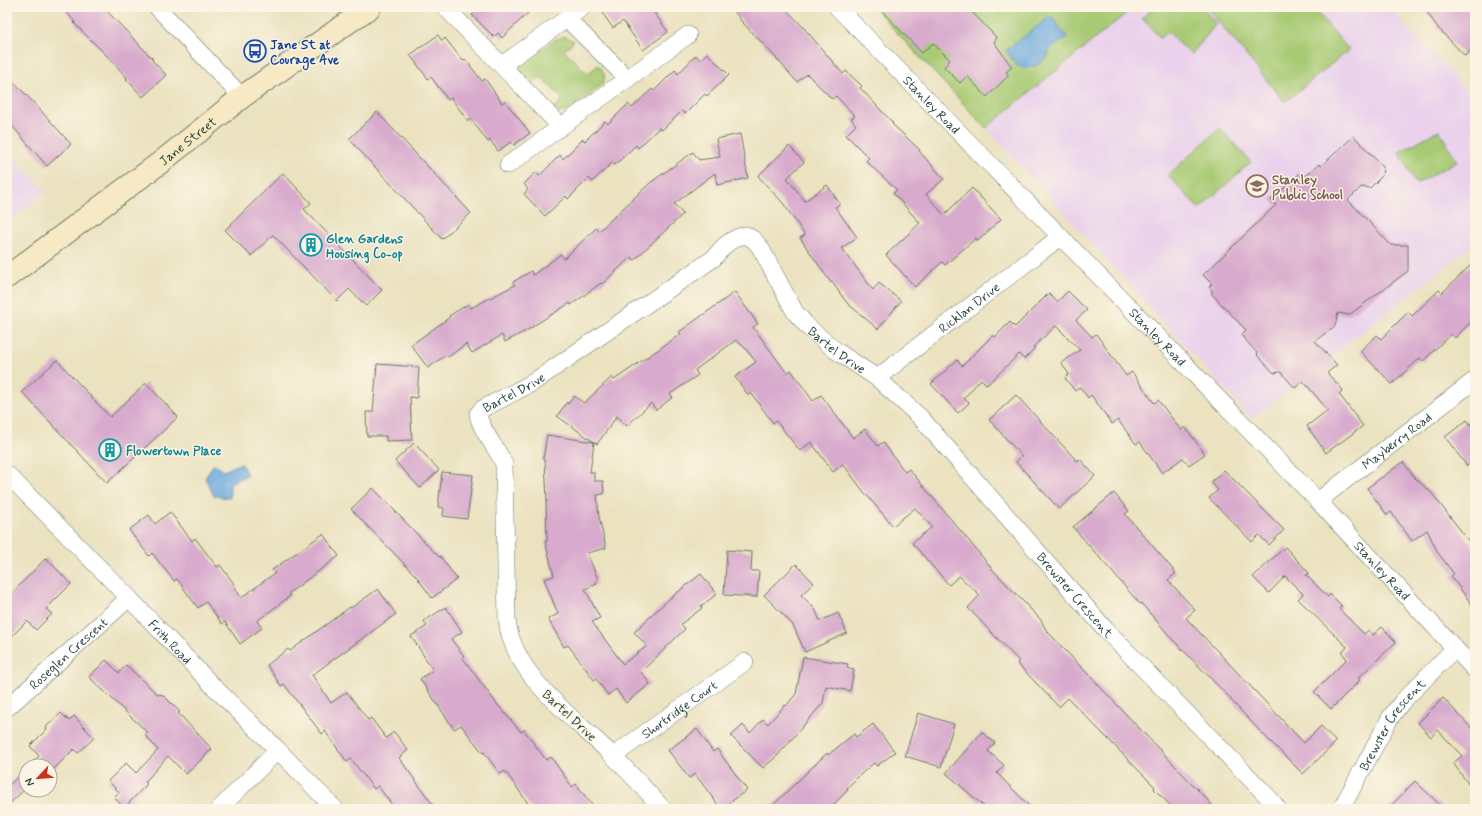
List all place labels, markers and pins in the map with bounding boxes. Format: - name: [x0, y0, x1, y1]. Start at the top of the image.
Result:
- place label: Jane St at Courage Ave: [270, 37, 339, 71]
- bus stop icon: Jane St at Courage Ave: [242, 38, 268, 64]
- place label: Stanley Public School: [1272, 172, 1343, 204]
- school or university icon: Stanley Public School: [1244, 173, 1270, 199]
- place label: Glen Gardens Housing Co-op: [326, 231, 403, 264]
- building icon: Glen Gardens Housing Co-op: [298, 232, 324, 258]
- building icon: Flowertown Place: [97, 437, 123, 463]
- place label: Flowertown Place: [126, 443, 221, 460]

